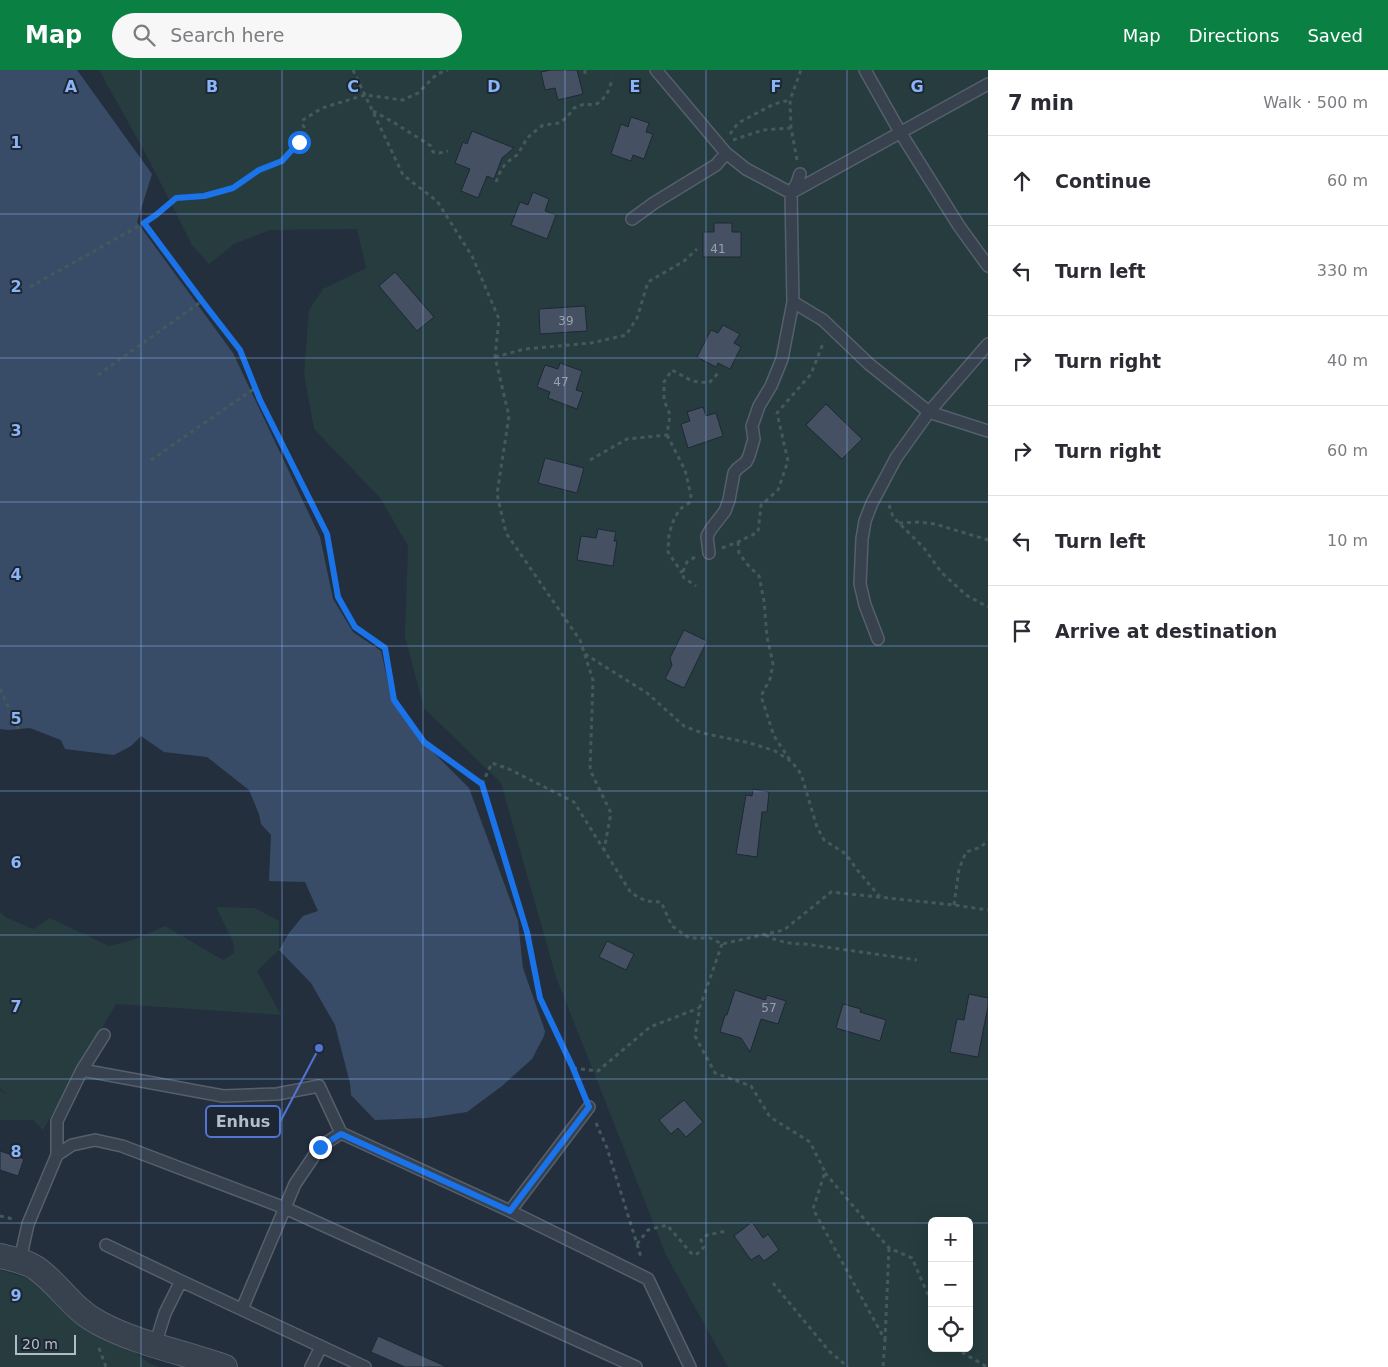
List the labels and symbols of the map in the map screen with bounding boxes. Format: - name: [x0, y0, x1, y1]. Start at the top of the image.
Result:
- text: A: [65, 77, 78, 96]
- text: B: [206, 77, 218, 96]
- text: C: [347, 77, 359, 96]
- text: D: [487, 77, 501, 96]
- text: E: [630, 77, 640, 96]
- text: F: [771, 77, 781, 96]
- text: G: [910, 77, 924, 96]
- route start: [288, 131, 311, 154]
- text: 1: [10, 133, 22, 152]
- house number: 41: [710, 242, 726, 256]
- text: 2: [10, 277, 22, 296]
- house number: 39: [558, 314, 574, 328]
- house number: 47: [553, 375, 569, 389]
- text: 3: [10, 421, 22, 440]
- text: 4: [10, 565, 22, 584]
- text: 5: [10, 709, 22, 728]
- text: 6: [10, 853, 22, 872]
- text: 7: [10, 997, 22, 1016]
- house number: 57: [761, 1001, 777, 1015]
- callout: Enhus: [206, 1106, 280, 1137]
- text: Enhus: [216, 1112, 270, 1131]
- route end: [309, 1136, 332, 1159]
- text: 8: [10, 1142, 22, 1161]
- text: 9: [10, 1286, 22, 1305]
- scale bar: [15, 1332, 76, 1355]

